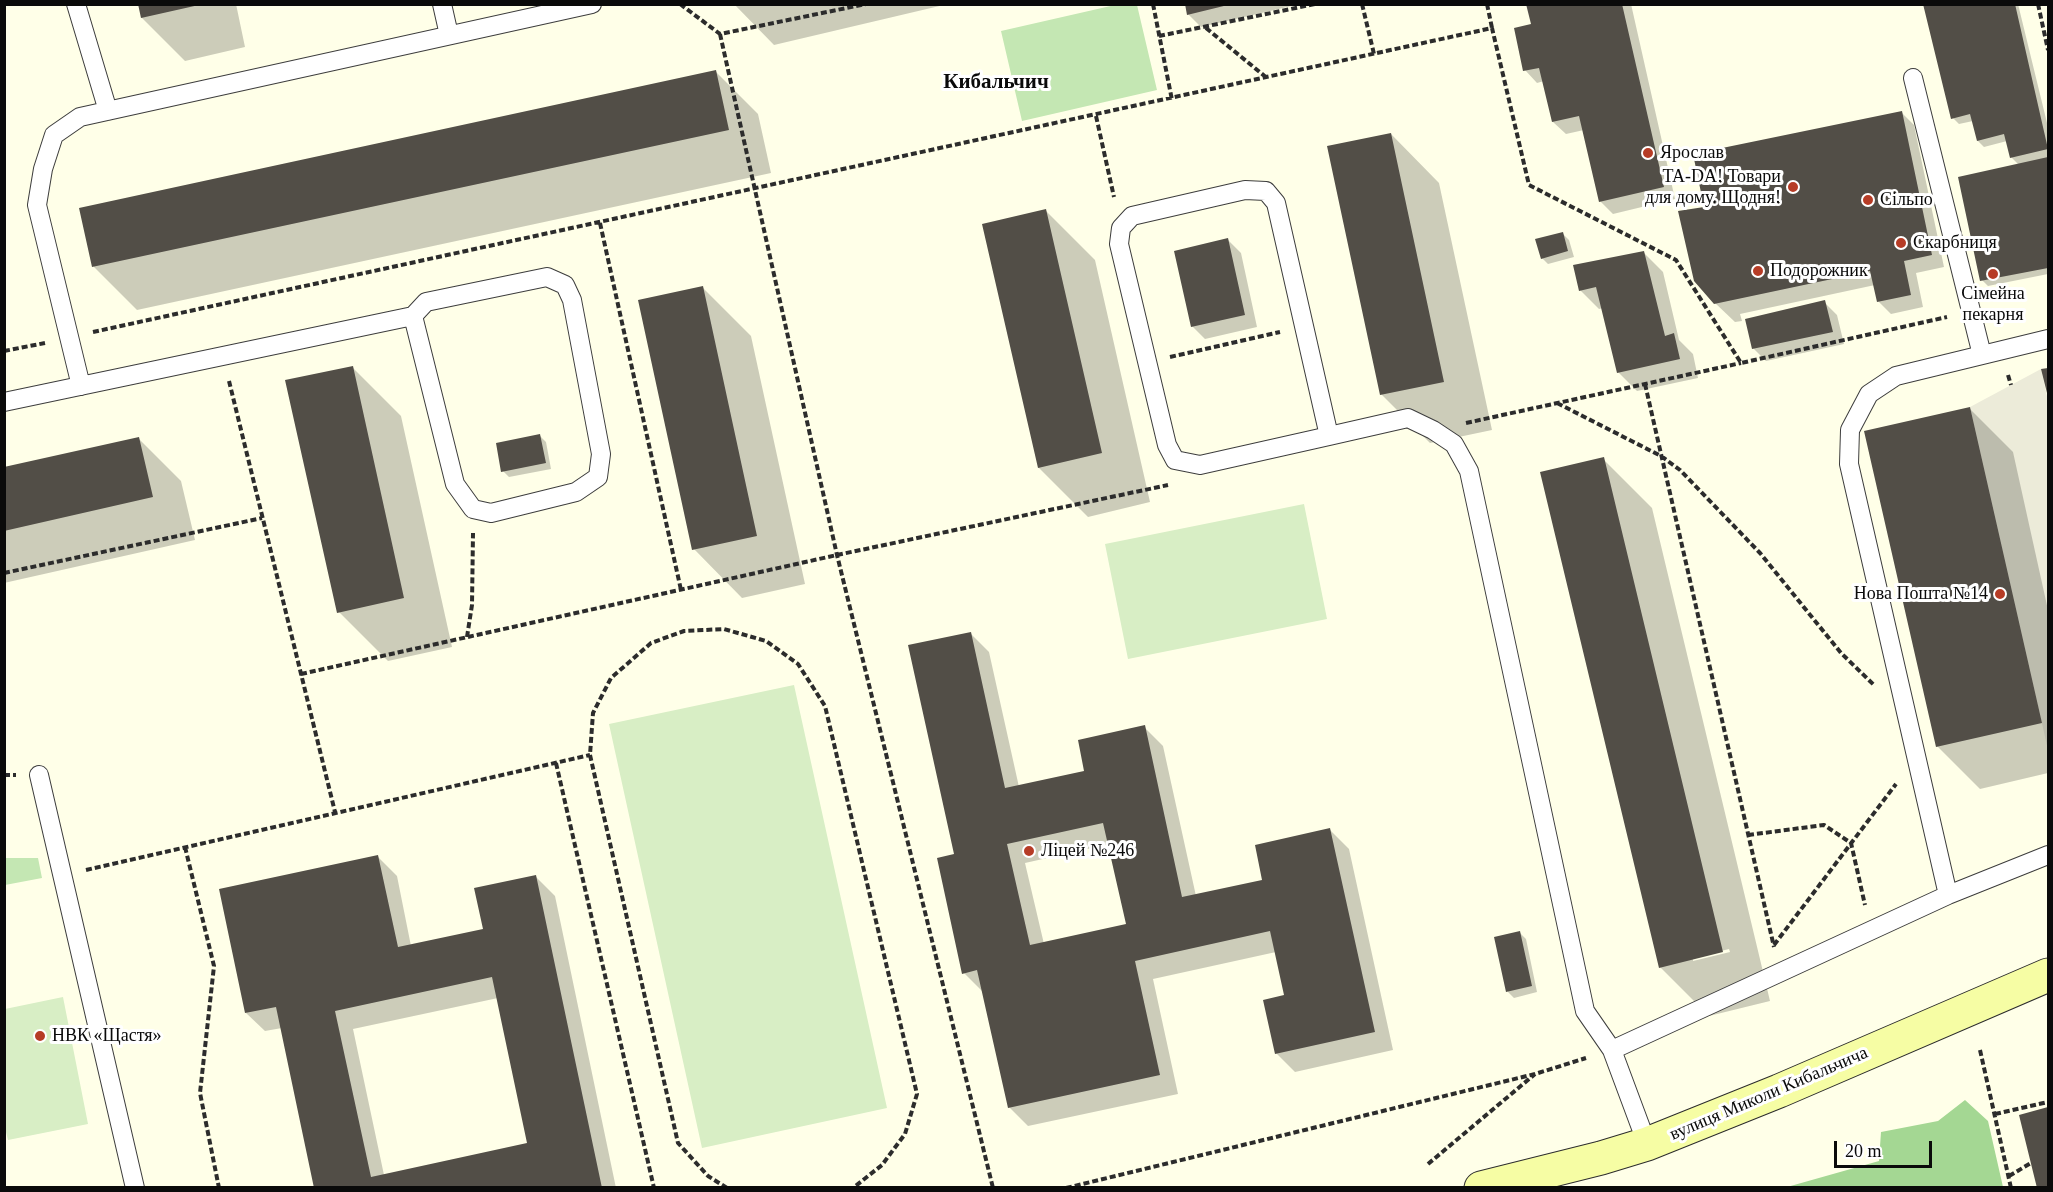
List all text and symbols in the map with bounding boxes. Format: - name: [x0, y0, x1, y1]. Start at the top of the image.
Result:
- district label: Кибальчич: [943, 70, 1049, 96]
- place label: Ярослав: [1660, 142, 1724, 164]
- marker: Ярослав: [1641, 146, 1655, 160]
- place label: TA-DA! Товари для дому. Щодня!: [1645, 166, 1781, 208]
- marker: TA-DA! Товари для дому. Щодня!: [1786, 180, 1800, 194]
- place label: Сільпо: [1880, 189, 1933, 211]
- marker: Сільпо: [1861, 193, 1875, 207]
- place label: Скарбниця: [1913, 232, 1997, 254]
- marker: Скарбниця: [1894, 236, 1908, 250]
- place label: Подорожник: [1770, 260, 1868, 282]
- marker: Подорожник: [1751, 264, 1765, 278]
- marker: Сімейна пекарня: [1986, 267, 2000, 281]
- place label: Сімейна пекарня: [1961, 283, 2025, 326]
- place label: Нова Пошта №14: [1854, 583, 1988, 605]
- marker: Нова Пошта №14: [1993, 587, 2007, 601]
- place label: Ліцей №246: [1041, 840, 1134, 862]
- marker: Ліцей №246: [1022, 844, 1036, 858]
- place label: НВК «Щастя»: [52, 1025, 162, 1047]
- marker: НВК «Щастя»: [33, 1029, 47, 1043]
- street label: вулиця Миколи Кибальчича: [1667, 1042, 1871, 1146]
- scale bar: [1837, 1129, 1934, 1167]
- text: 20 m: [1845, 1141, 1882, 1161]

